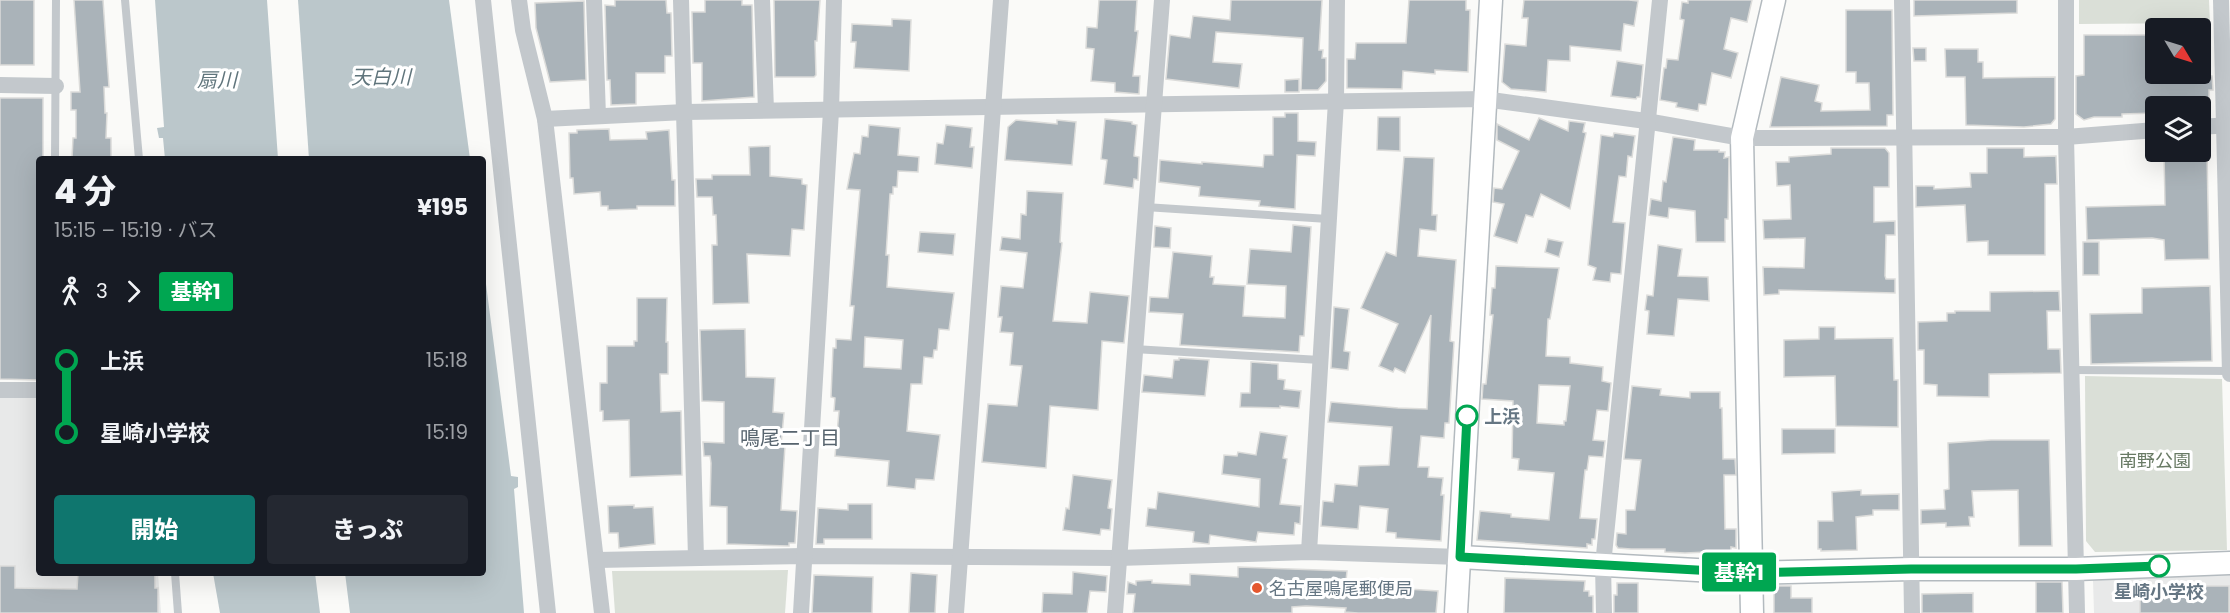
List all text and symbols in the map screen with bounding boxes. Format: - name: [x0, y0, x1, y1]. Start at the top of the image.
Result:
- north arrow: [2145, 18, 2211, 84]
- map controls: [2145, 18, 2211, 162]
- water label: 天白川: [351, 63, 413, 91]
- water label: 扇川: [197, 66, 239, 94]
- button: layers: [2145, 96, 2211, 162]
- text: 4 分: [54, 168, 116, 215]
- text: ¥195: [417, 192, 468, 223]
- text: 15:15 – 15:19 · バス: [54, 216, 218, 244]
- icon: walk: [54, 275, 87, 308]
- icon: forward: [117, 275, 150, 308]
- text: 3: [96, 277, 108, 305]
- text: 基幹1: [171, 277, 221, 306]
- text: 上浜: [100, 346, 144, 377]
- text: 15:18: [426, 346, 468, 374]
- place label: 上浜: [1484, 404, 1520, 429]
- marker: 上浜: [1456, 405, 1478, 427]
- text: 星崎小学校: [100, 418, 210, 449]
- text: 15:19: [426, 418, 468, 446]
- district label: 鳴尾二丁目: [740, 424, 840, 452]
- park label: 南野公園: [2119, 448, 2191, 473]
- button: 開始: [54, 495, 255, 564]
- button: きっぷ: [267, 495, 468, 564]
- line badge: 基幹1: [1704, 552, 1774, 592]
- marker: 星崎小学校: [2148, 555, 2170, 577]
- text: 基幹1: [1714, 558, 1764, 587]
- place label: 名古屋鳴尾郵便局: [1269, 576, 1413, 601]
- place label: 星崎小学校: [2114, 579, 2204, 604]
- marker: 名古屋鳴尾郵便局: [1250, 581, 1264, 595]

